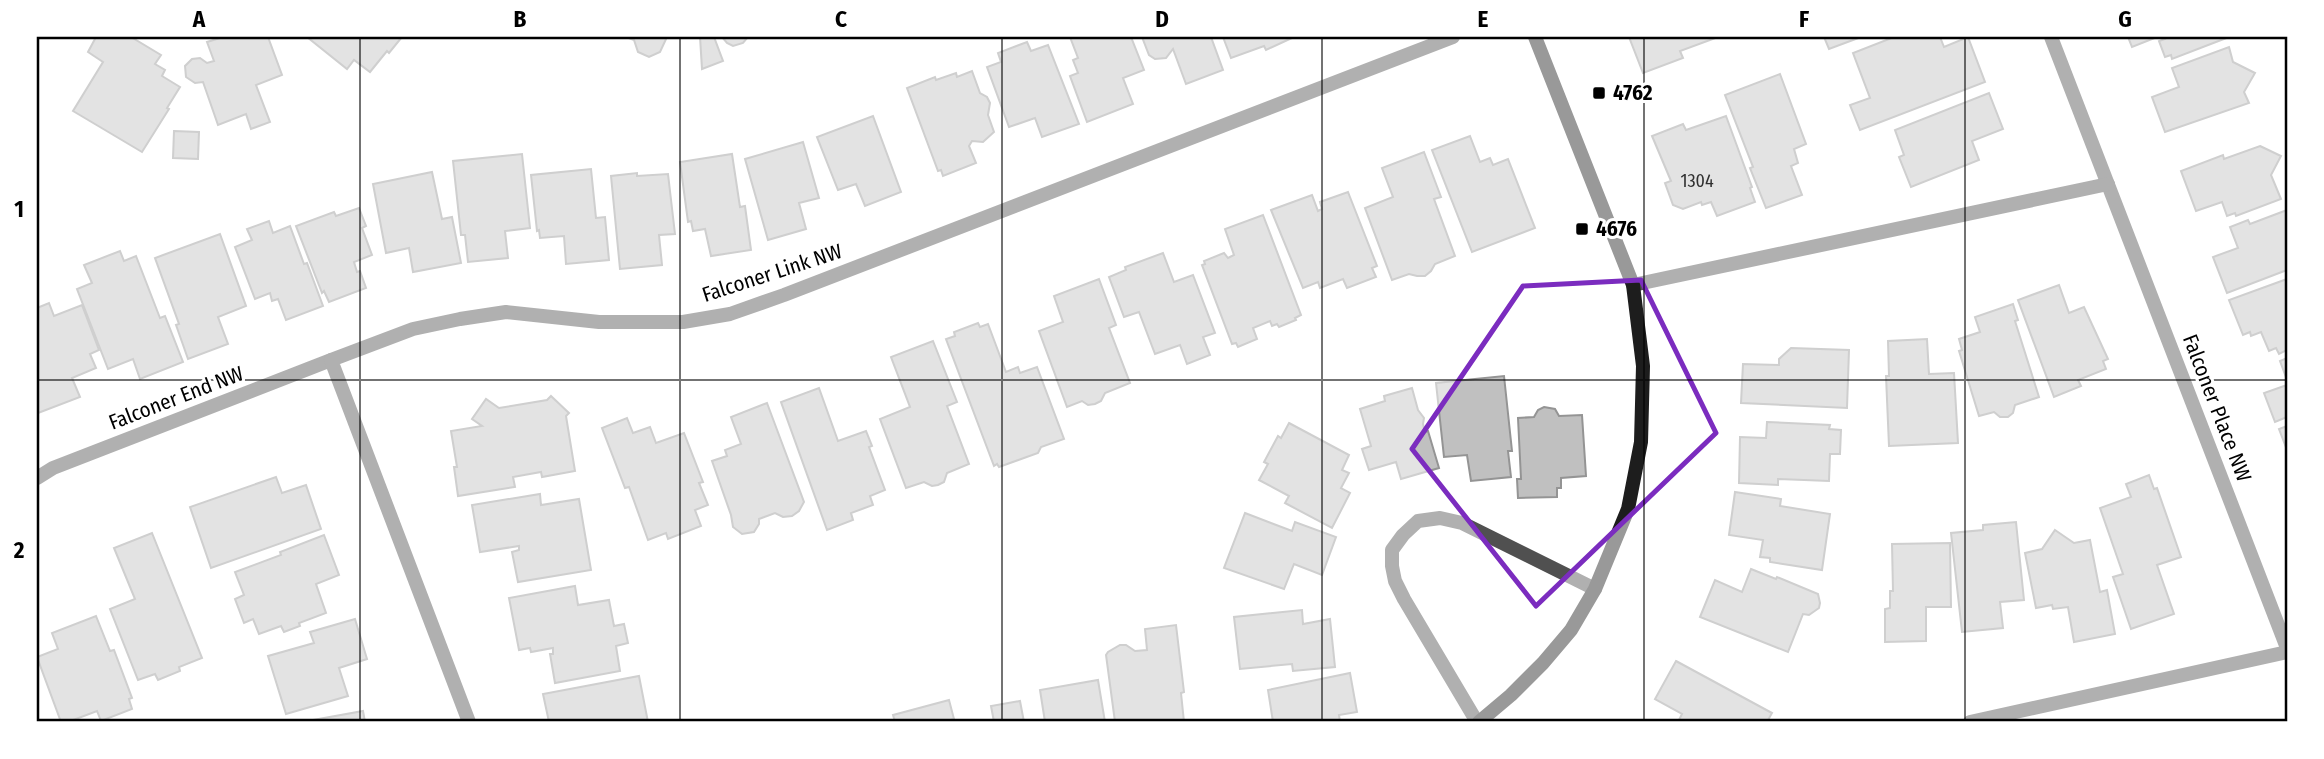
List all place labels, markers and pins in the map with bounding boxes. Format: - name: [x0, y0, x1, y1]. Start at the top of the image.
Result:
- place label: 4762: [1613, 80, 1653, 106]
- marker: 4762: [1591, 85, 1607, 101]
- place label: 4676: [1596, 216, 1637, 242]
- marker: 4676: [1574, 221, 1590, 237]

